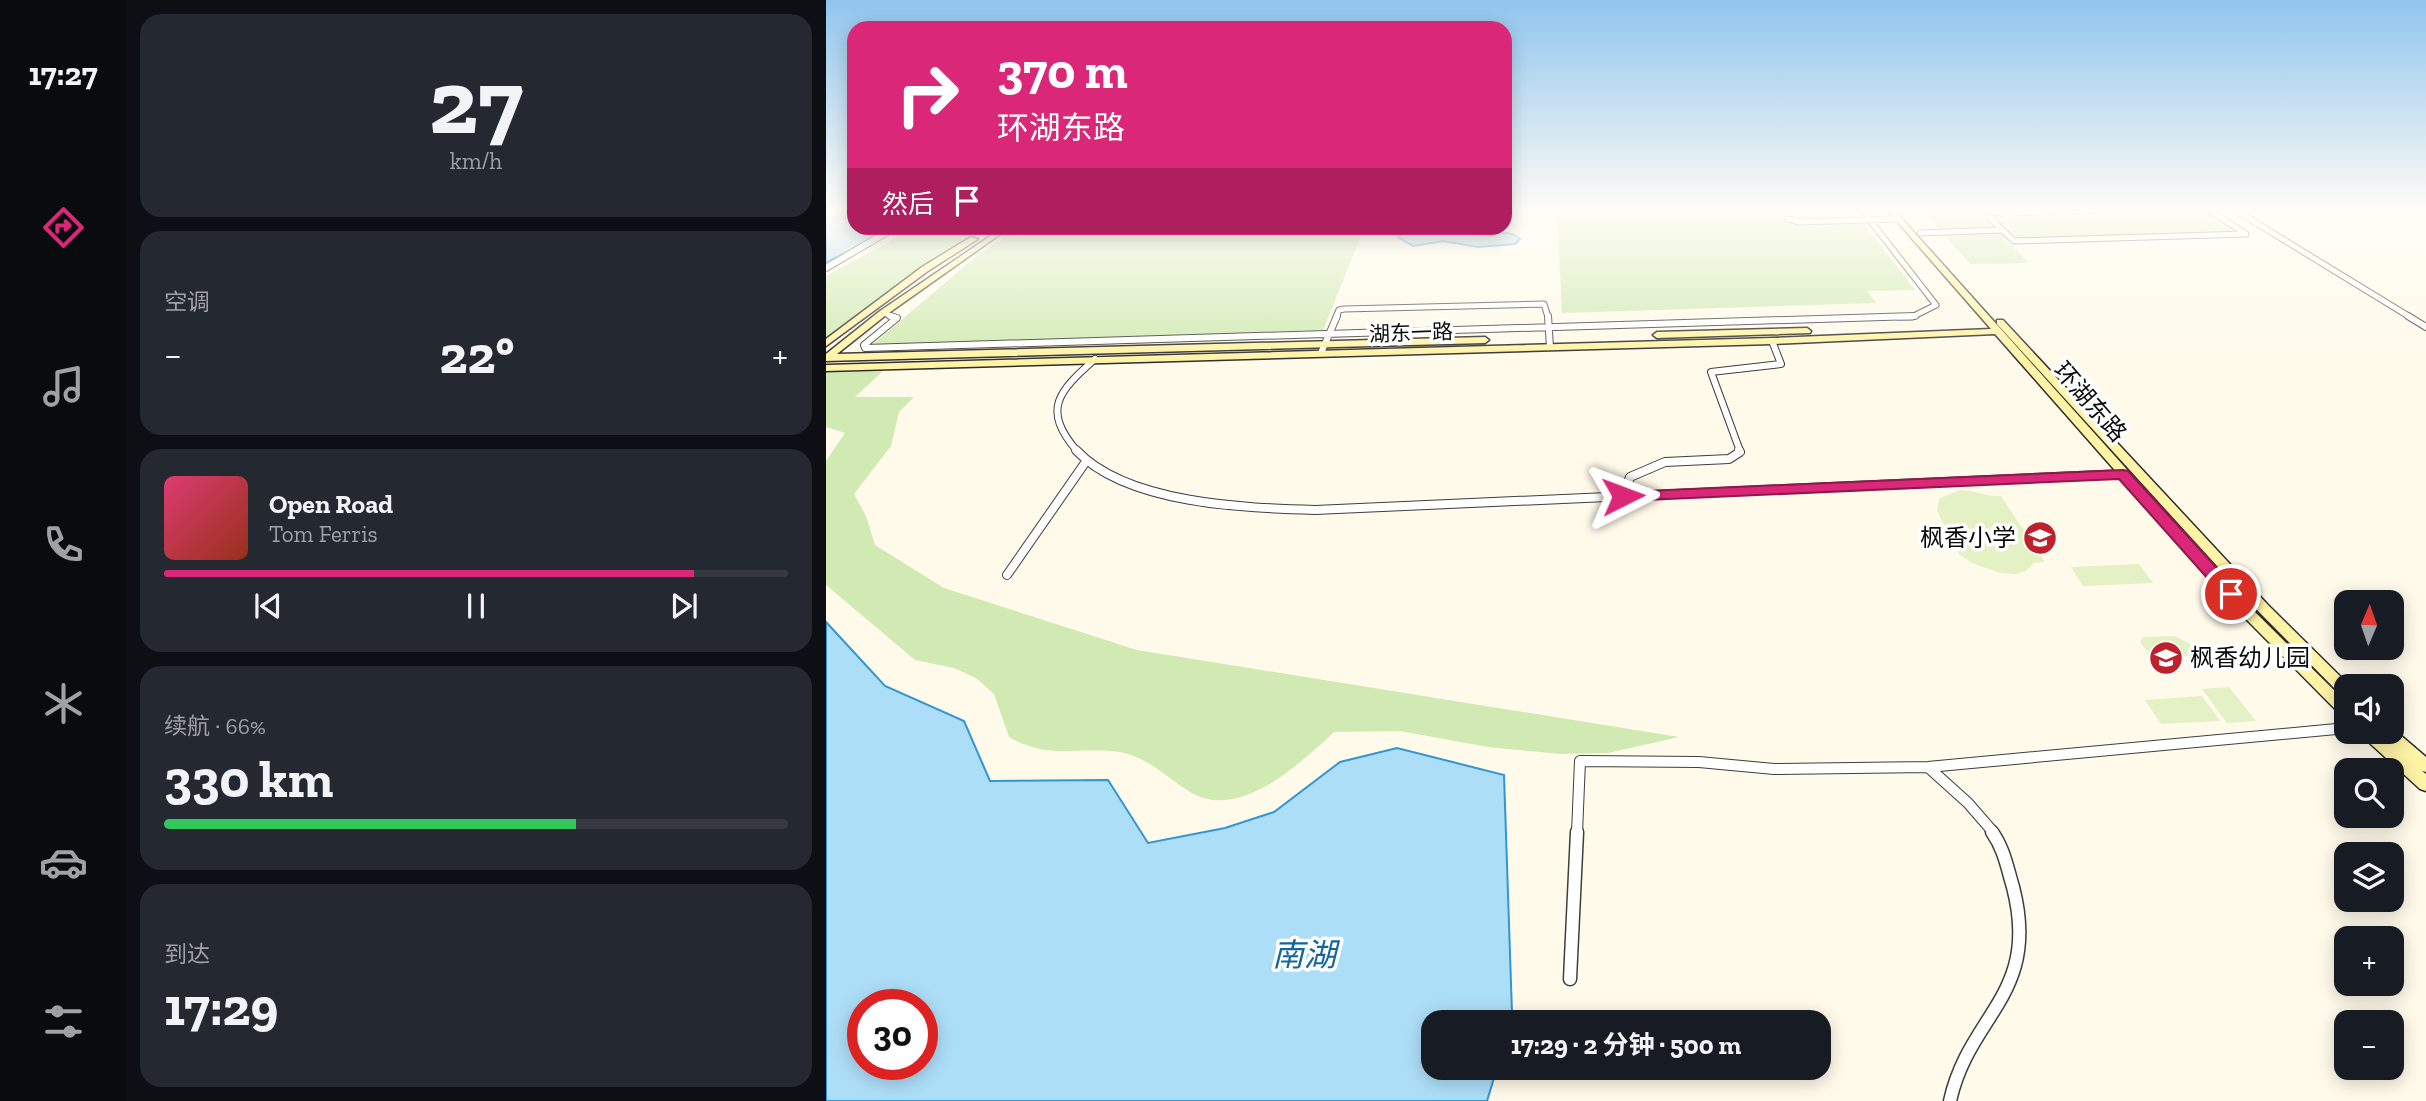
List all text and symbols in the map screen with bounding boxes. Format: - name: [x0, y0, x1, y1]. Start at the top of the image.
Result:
- text: 370 m: [997, 42, 1128, 101]
- text: 27: [429, 47, 523, 156]
- icon: right: [882, 49, 973, 140]
- text: 17:27: [28, 55, 98, 93]
- text: 环湖东路: [997, 109, 1125, 147]
- text: km/h: [450, 147, 502, 175]
- icon: arrive: [948, 182, 986, 220]
- text: 然后: [882, 188, 934, 220]
- icon: directions: [39, 203, 88, 252]
- text: 空调: [164, 288, 210, 316]
- street label: 湖东一路: [1369, 319, 1453, 346]
- text: 22°: [440, 324, 514, 386]
- text: −: [164, 332, 182, 378]
- text: +: [772, 332, 788, 378]
- street label: 环湖东路: [2048, 356, 2133, 447]
- icon: music: [39, 362, 88, 411]
- position arrow: [1586, 459, 1660, 533]
- text: Open Road: [269, 488, 393, 520]
- school or university icon: 枫香小学: [2021, 519, 2059, 557]
- icon: phone: [39, 520, 88, 569]
- text: Tom Ferris: [269, 520, 378, 548]
- place label: 枫香小学: [1920, 523, 2016, 552]
- pin: [2201, 564, 2261, 624]
- icon: arrive: [2212, 575, 2250, 613]
- icon: previous: [249, 587, 287, 625]
- icon: pause: [457, 587, 495, 625]
- icon: next: [665, 587, 703, 625]
- north arrow: [2334, 590, 2404, 660]
- map controls: [2334, 590, 2404, 1080]
- school or university icon: 枫香幼儿园: [2147, 639, 2185, 677]
- place label: 枫香幼儿园: [2190, 643, 2310, 672]
- button: sound: [2334, 674, 2404, 744]
- icon: climate: [39, 679, 88, 728]
- text: 续航 · 66%: [164, 712, 266, 740]
- text: 330 km: [164, 748, 333, 810]
- button: search: [2334, 758, 2404, 828]
- icon: car: [39, 838, 88, 887]
- button: layers: [2334, 842, 2404, 912]
- button: +: [2334, 926, 2404, 996]
- water label: 南湖: [1272, 936, 1341, 974]
- text: 到达: [164, 940, 210, 968]
- text: 17:29: [164, 976, 278, 1038]
- speed limit sign: 30: [847, 989, 938, 1080]
- icon: filters: [39, 997, 88, 1046]
- button: −: [2334, 1010, 2404, 1080]
- text: 17:29 · 2 分钟 · 500 m: [1511, 1029, 1741, 1061]

